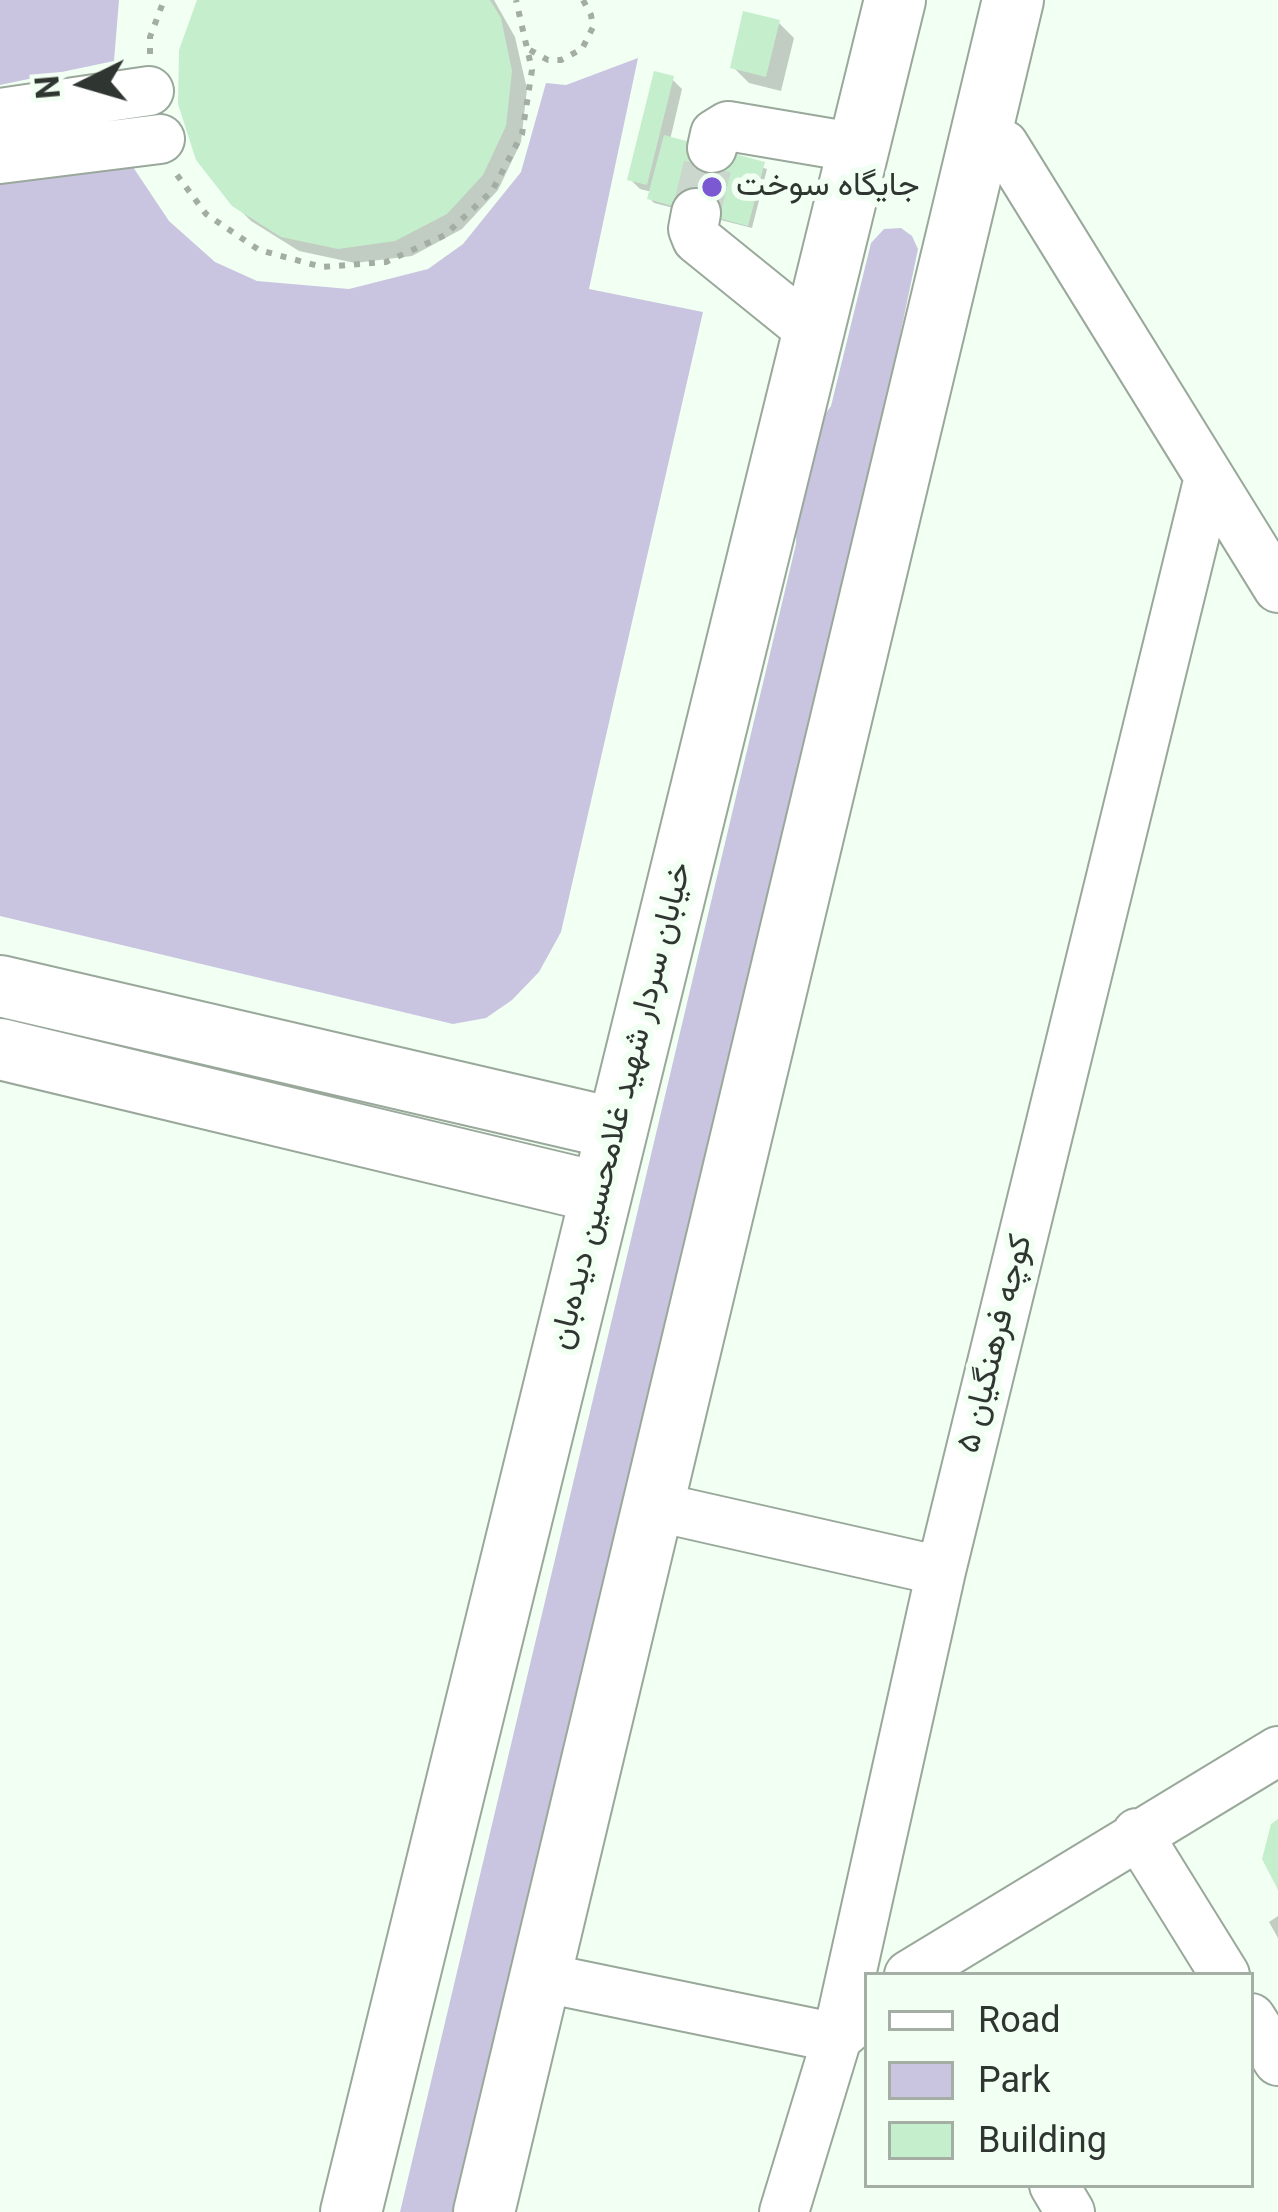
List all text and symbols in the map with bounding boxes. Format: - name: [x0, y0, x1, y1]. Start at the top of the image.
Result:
- north arrow: [24, 24, 144, 144]
- text: N: [27, 74, 68, 100]
- place label: جایگاه سوخت: [736, 167, 920, 207]
- marker: جایگاه سوخت: [699, 174, 725, 200]
- street label: خیابان سردار شهید غلامحسین دیده‌بان: [542, 858, 702, 1354]
- street label: کوچه فرهنگیان ۵: [950, 1231, 1042, 1457]
- legend: [864, 1972, 1254, 2188]
- text: Road: [978, 1999, 1061, 2041]
- text: Park: [978, 2059, 1051, 2101]
- text: Building: [978, 2119, 1107, 2161]

